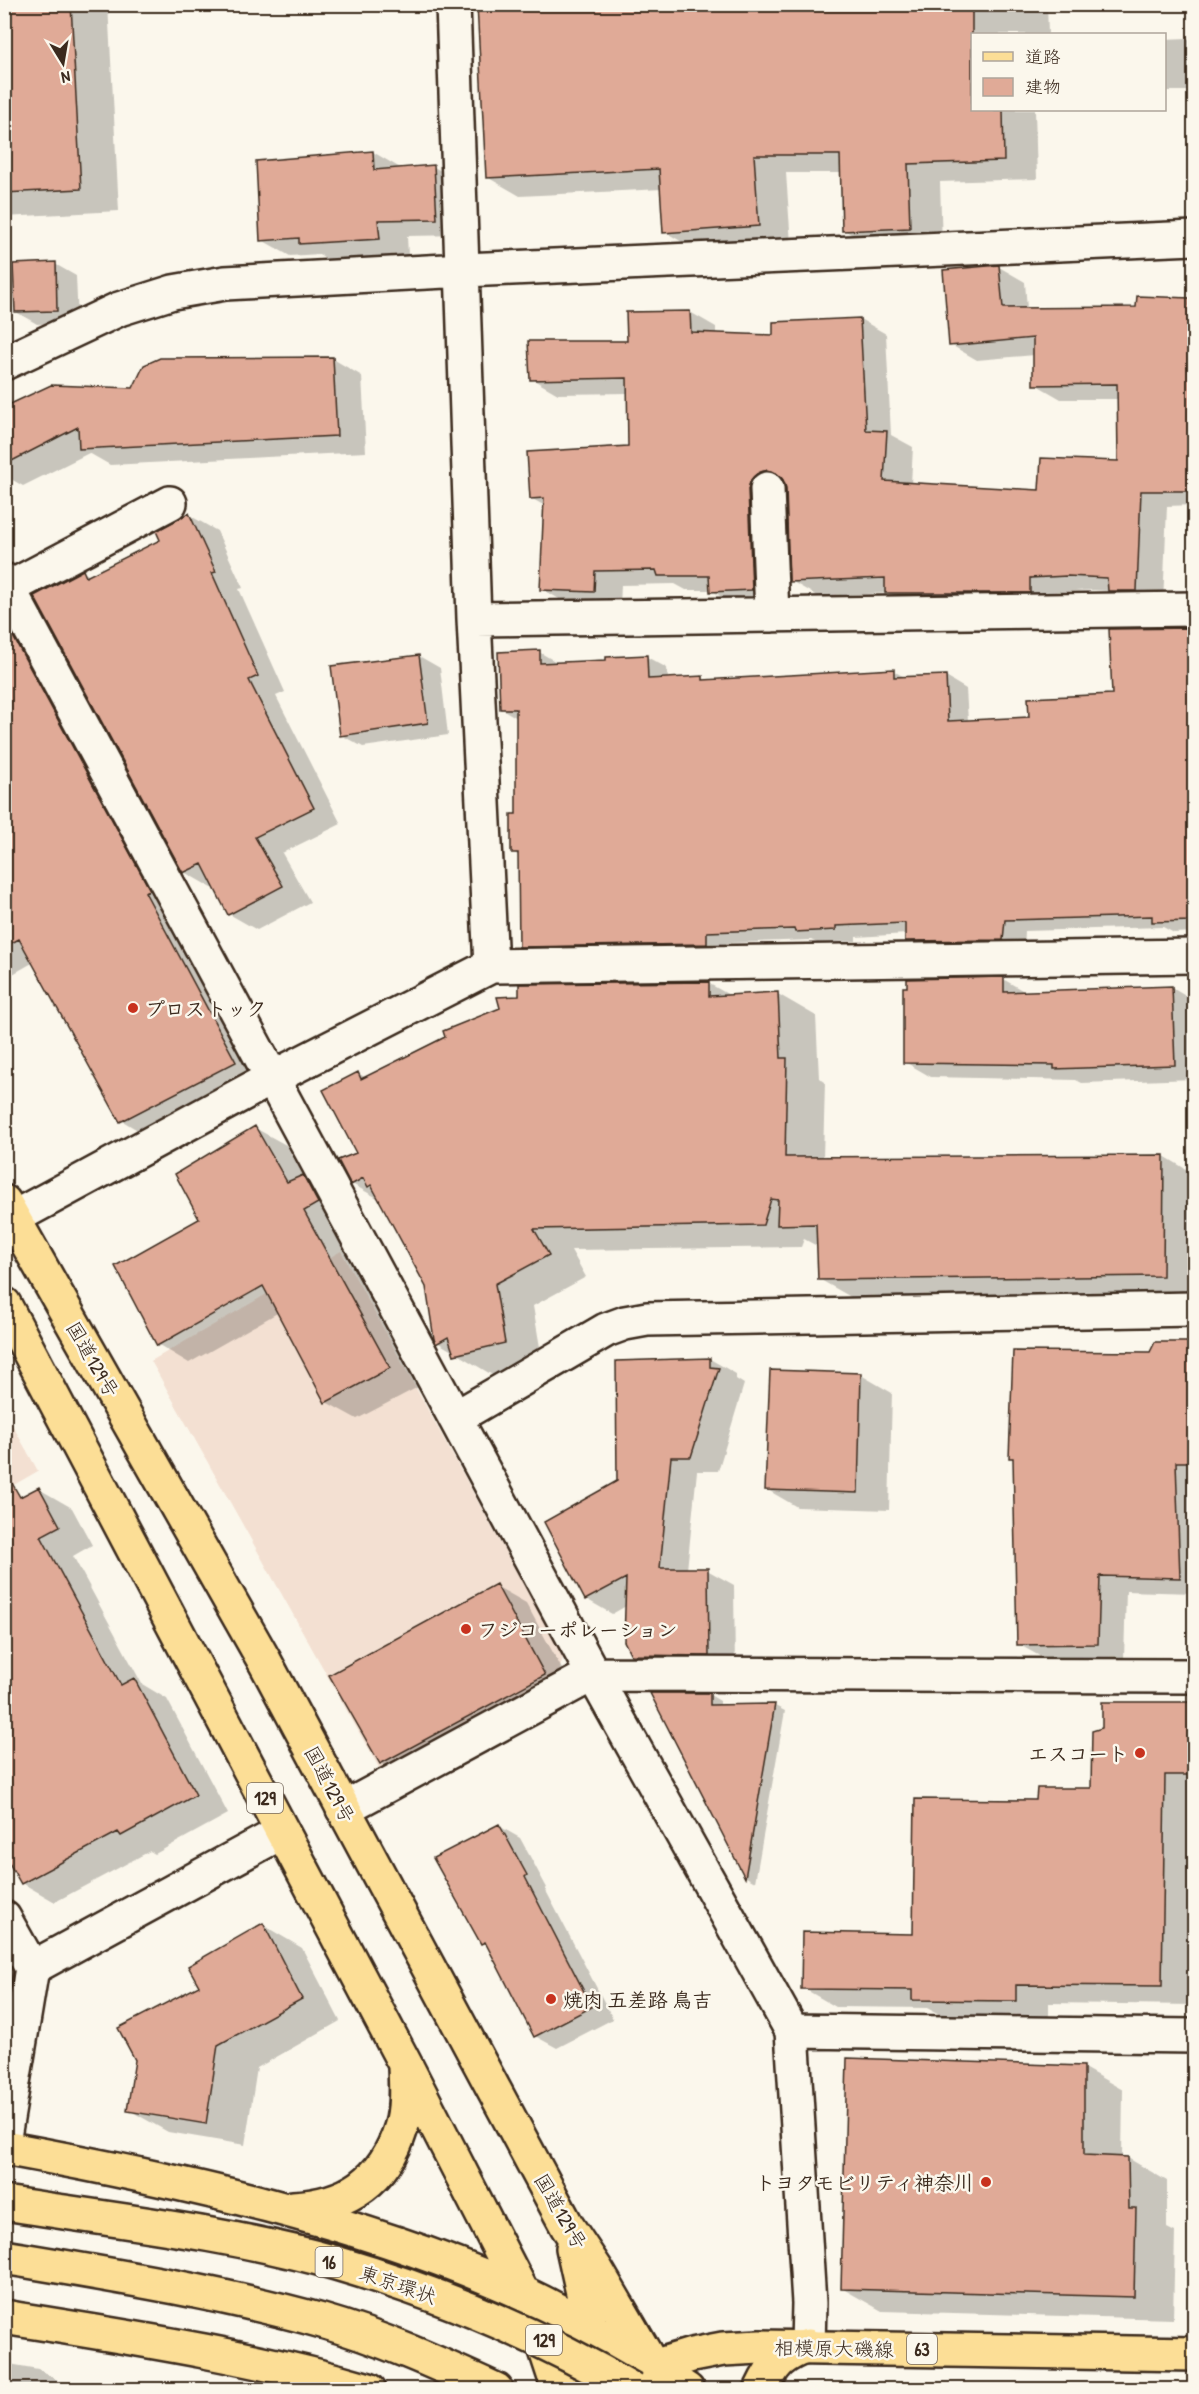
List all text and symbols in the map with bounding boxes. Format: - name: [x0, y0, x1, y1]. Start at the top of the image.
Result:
- north arrow: [33, 33, 93, 93]
- legend: [971, 33, 1166, 111]
- text: 道路: [1025, 44, 1061, 69]
- text: N: [59, 66, 72, 89]
- text: 建物: [1025, 74, 1061, 99]
- place label: プロストック: [145, 995, 267, 1022]
- marker: プロストック: [126, 1001, 140, 1015]
- street label: 国道129号: [60, 1316, 126, 1402]
- place label: フジコーポレーション: [478, 1616, 678, 1643]
- marker: フジコーポレーション: [459, 1622, 473, 1636]
- place label: エスコート: [1028, 1740, 1128, 1767]
- street label: 国道129号: [298, 1741, 362, 1827]
- marker: エスコート: [1133, 1746, 1147, 1760]
- road number: 129: [247, 1783, 283, 1813]
- place label: 焼肉 五差路 鳥吉: [563, 1986, 712, 2013]
- marker: 焼肉 五差路 鳥吉: [544, 1992, 558, 2006]
- street label: 国道129号: [528, 2168, 594, 2254]
- place label: トヨタモビリティ神奈川: [755, 2169, 974, 2196]
- marker: トヨタモビリティ神奈川: [979, 2175, 993, 2189]
- road number: 16: [316, 2247, 342, 2277]
- street label: 東京環状: [356, 2258, 440, 2310]
- road number: 129: [526, 2325, 562, 2355]
- street label: 相模原大磯線: [774, 2333, 894, 2363]
- road number: 63: [907, 2334, 937, 2364]

